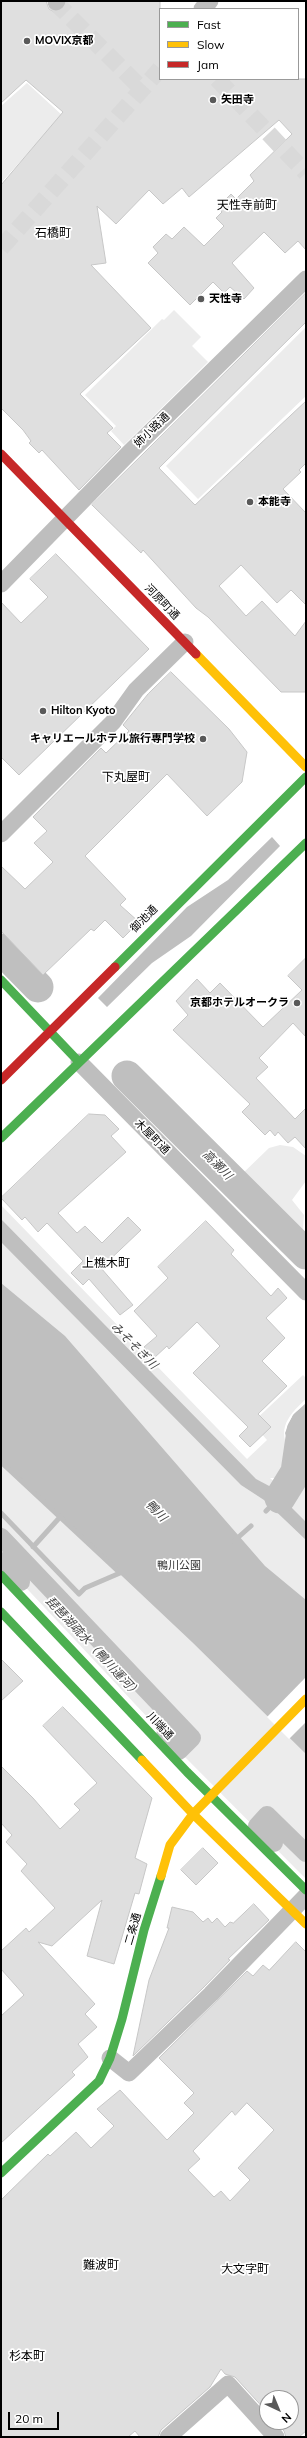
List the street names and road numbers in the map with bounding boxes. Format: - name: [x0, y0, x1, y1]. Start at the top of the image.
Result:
- street label: 姉小路通: [132, 410, 172, 450]
- street label: 河原町通: [142, 582, 182, 622]
- street label: 御池通: [128, 903, 160, 935]
- street label: 木屋町通: [132, 1117, 172, 1157]
- street label: 川端通: [144, 1709, 176, 1743]
- street label: 二条通: [122, 1911, 144, 1947]

